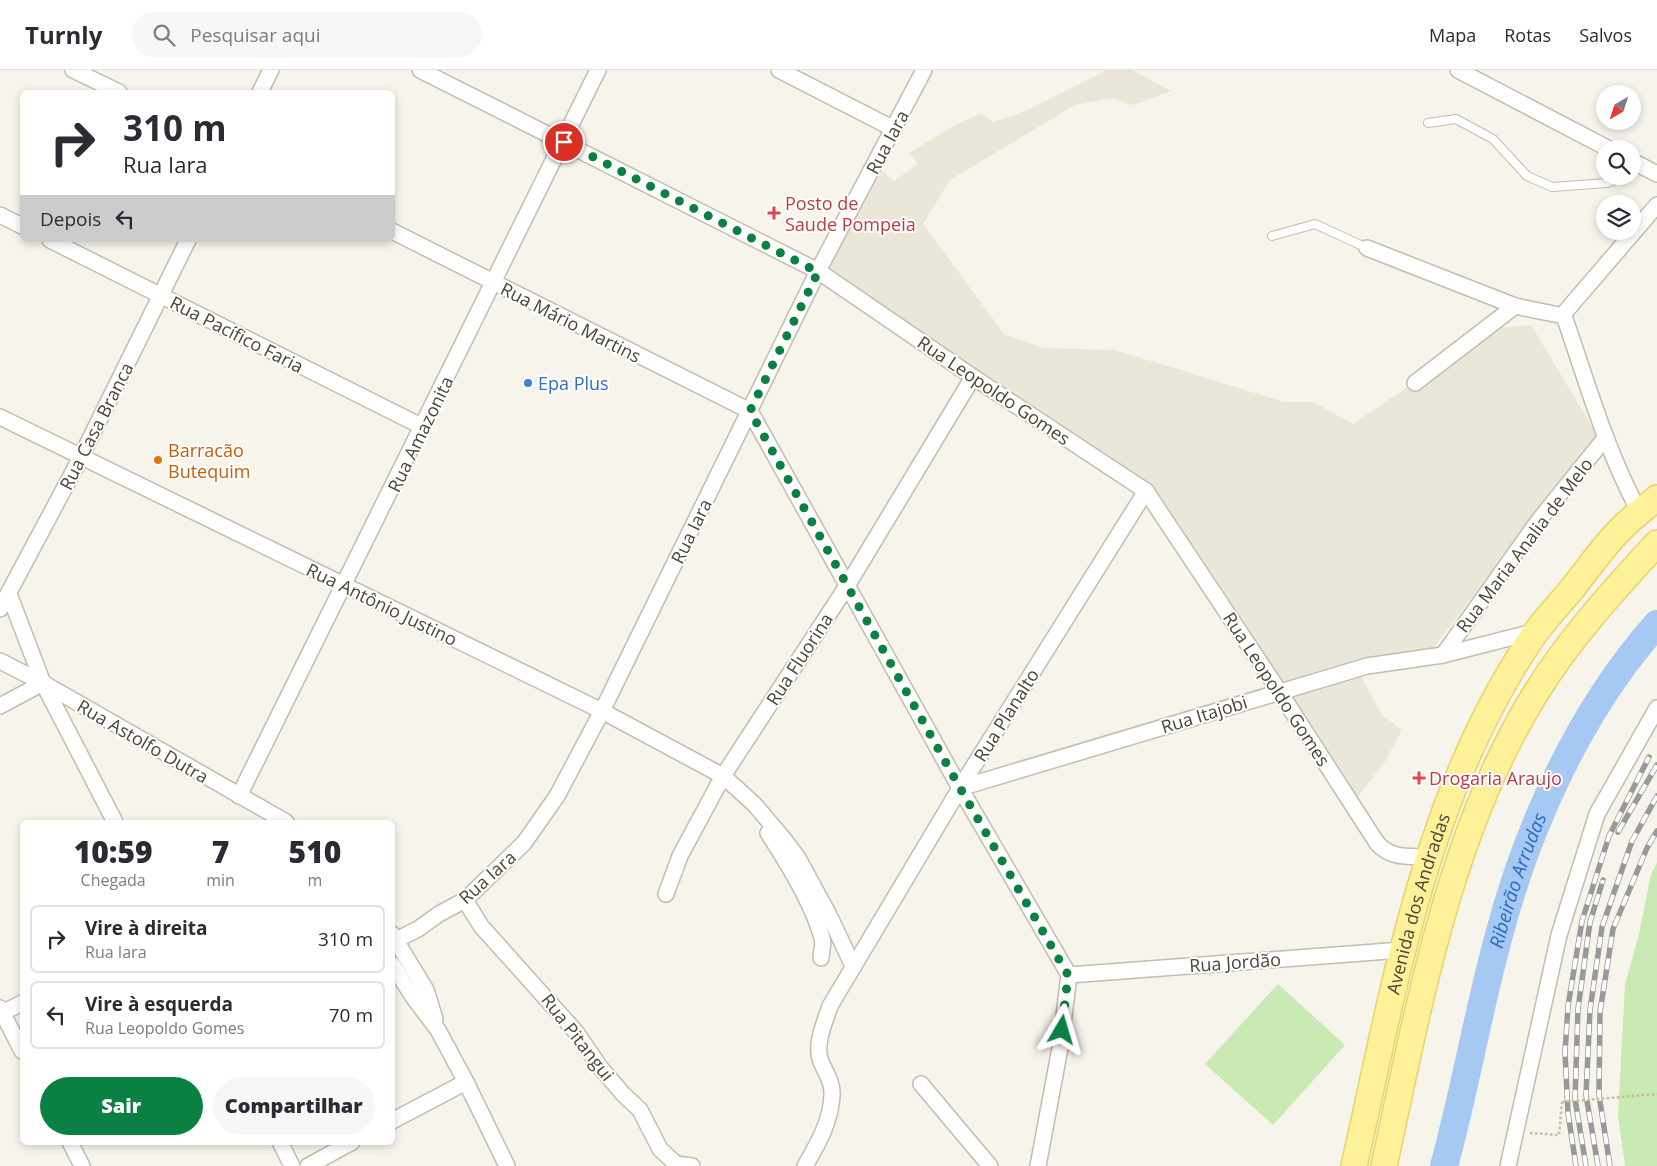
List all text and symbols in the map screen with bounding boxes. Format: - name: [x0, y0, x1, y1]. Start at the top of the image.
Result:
- search box: [132, 12, 482, 57]
- text: Turnly: [25, 18, 102, 51]
- icon: search: [150, 21, 178, 49]
- text: Pesquisar aqui: [190, 22, 321, 48]
- text: Mapa: [1429, 23, 1476, 47]
- text: Rotas: [1504, 23, 1551, 47]
- text: Salvos: [1579, 23, 1632, 47]
- north arrow: [1596, 85, 1641, 130]
- map controls: [1596, 85, 1641, 240]
- text: 310 m: [123, 104, 227, 151]
- street label: Rua Iara: [860, 106, 914, 178]
- icon: right: [40, 110, 105, 175]
- pin: [543, 121, 585, 163]
- icon: arrive: [550, 128, 578, 156]
- button: search: [1596, 140, 1641, 185]
- text: Rua Iara: [123, 149, 208, 179]
- place label: Posto de Saude Pompeia: [785, 191, 916, 236]
- button: layers: [1596, 195, 1641, 240]
- icon: left: [111, 205, 139, 233]
- text: Depois: [40, 206, 101, 232]
- marker: Posto de Saude Pompeia: [767, 206, 781, 220]
- street label: Rua Mário Martins: [497, 276, 645, 368]
- street label: Rua Pacífico Faria: [166, 290, 308, 378]
- street label: Rua Leopoldo Gomes: [913, 330, 1075, 450]
- street label: Rua Casa Branca: [54, 358, 138, 494]
- place label: Epa Plus: [538, 371, 609, 395]
- street label: Rua Amazonita: [382, 372, 458, 496]
- marker: Epa Plus: [522, 377, 534, 389]
- place label: Barracão Butequim: [168, 438, 250, 483]
- street label: Rua Maria Analia de Melo: [1450, 453, 1598, 637]
- marker: Barracão Butequim: [152, 454, 164, 466]
- street label: Rua Iara: [665, 495, 717, 567]
- street label: Rua Antônio Justino: [303, 557, 461, 651]
- street label: Rua Leopoldo Gomes: [1218, 607, 1336, 771]
- street label: Rua Fluorina: [760, 608, 838, 710]
- street label: Rua Planalto: [968, 664, 1044, 766]
- street label: Rua Itajobi: [1158, 689, 1250, 739]
- street label: Rua Astolfo Dutra: [73, 694, 213, 788]
- place label: Drogaria Araujo: [1429, 766, 1562, 790]
- marker: Drogaria Araujo: [1413, 772, 1425, 784]
- water label: Ribeirão Arrudas: [1483, 809, 1552, 951]
- street label: Avenida dos Andradas: [1380, 810, 1455, 997]
- text: 10:59: [74, 831, 153, 872]
- text: 7: [212, 831, 229, 872]
- text: 510: [289, 831, 341, 872]
- street label: Rua Iara: [453, 845, 521, 909]
- text: Chegada: [81, 869, 146, 891]
- text: min: [206, 869, 235, 891]
- text: m: [308, 869, 322, 891]
- text: Vire à direita: [85, 915, 208, 941]
- icon: right: [42, 925, 70, 953]
- text: 310 m: [318, 926, 373, 952]
- text: Rua Iara: [85, 941, 147, 963]
- street label: Rua Jordão: [1188, 947, 1282, 977]
- street label: Rua Pitangui: [536, 988, 620, 1086]
- text: Vire à esquerda: [85, 991, 233, 1017]
- icon: left: [42, 1001, 70, 1029]
- text: 70 m: [329, 1002, 373, 1028]
- position arrow: [1035, 1003, 1087, 1055]
- text: Rua Leopoldo Gomes: [85, 1017, 244, 1039]
- button: Sair: [40, 1077, 203, 1135]
- button: Compartilhar: [213, 1077, 375, 1135]

